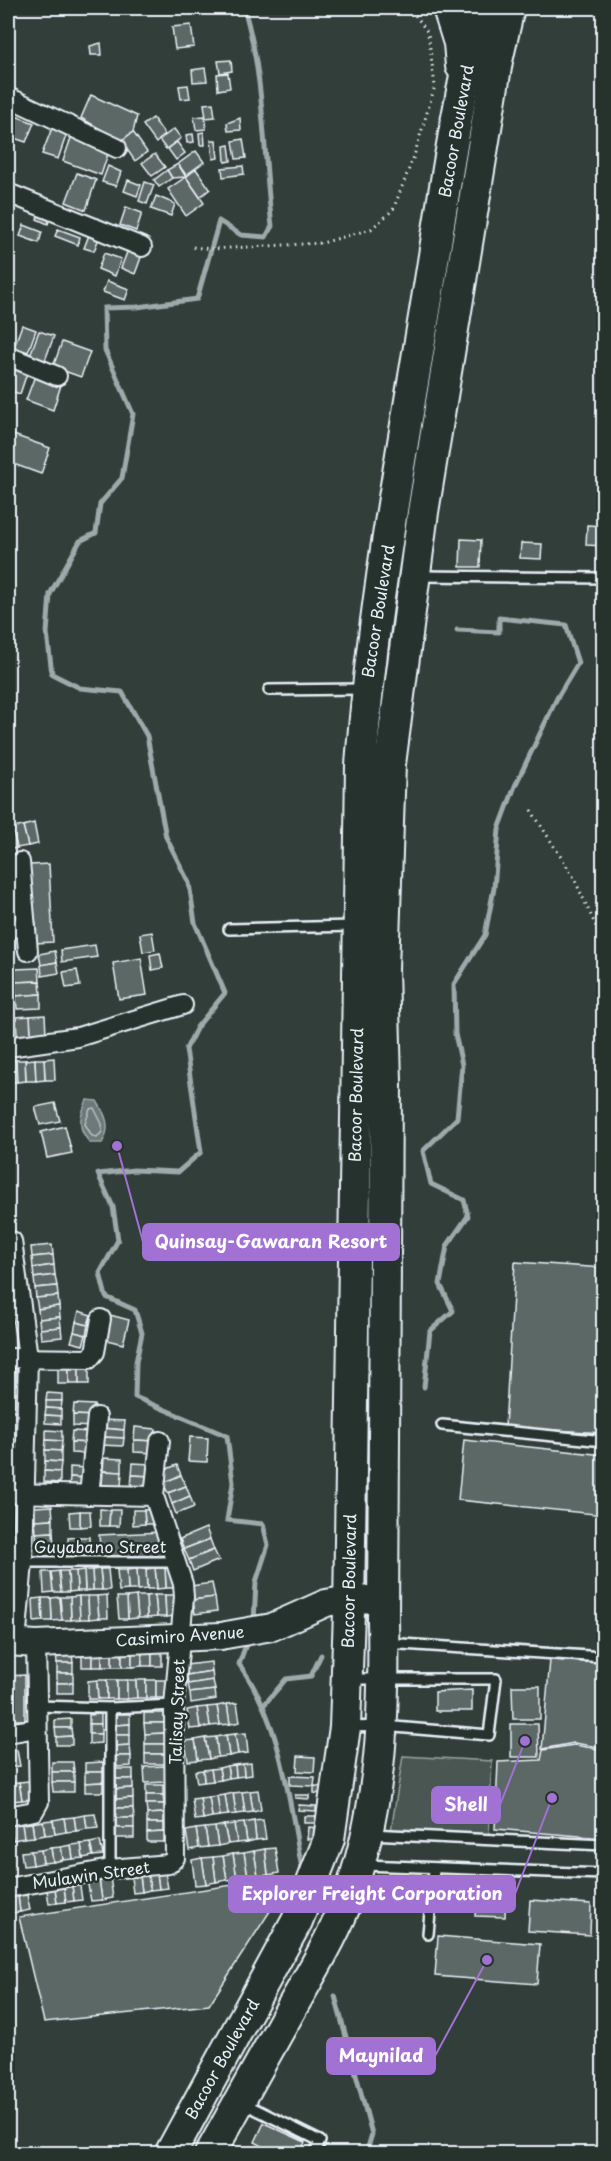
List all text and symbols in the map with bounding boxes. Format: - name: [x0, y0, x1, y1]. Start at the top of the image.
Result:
- street label: Bacoor Boulevard: [432, 62, 479, 199]
- street label: Bacoor Boulevard: [355, 542, 399, 679]
- street label: Bacoor Boulevard: [342, 1027, 368, 1162]
- callout: Quinsay-Gawaran Resort: [143, 1224, 399, 1260]
- text: Quinsay-Gawaran Resort: [155, 1227, 388, 1254]
- street label: Bacoor Boulevard: [335, 1513, 361, 1648]
- street label: Guyabano Street: [34, 1534, 167, 1558]
- street label: Casimiro Avenue: [115, 1619, 245, 1651]
- street label: Talisay Street: [162, 1658, 190, 1765]
- callout: Shell: [432, 1787, 500, 1823]
- text: Shell: [444, 1790, 488, 1817]
- street label: Mulawin Street: [30, 1854, 152, 1894]
- callout: Explorer Freight Corporation: [229, 1876, 515, 1912]
- text: Explorer Freight Corporation: [241, 1879, 503, 1906]
- street label: Bacoor Boulevard: [178, 1994, 264, 2123]
- callout: Maynilad: [327, 2038, 435, 2074]
- text: Maynilad: [339, 2041, 423, 2068]

